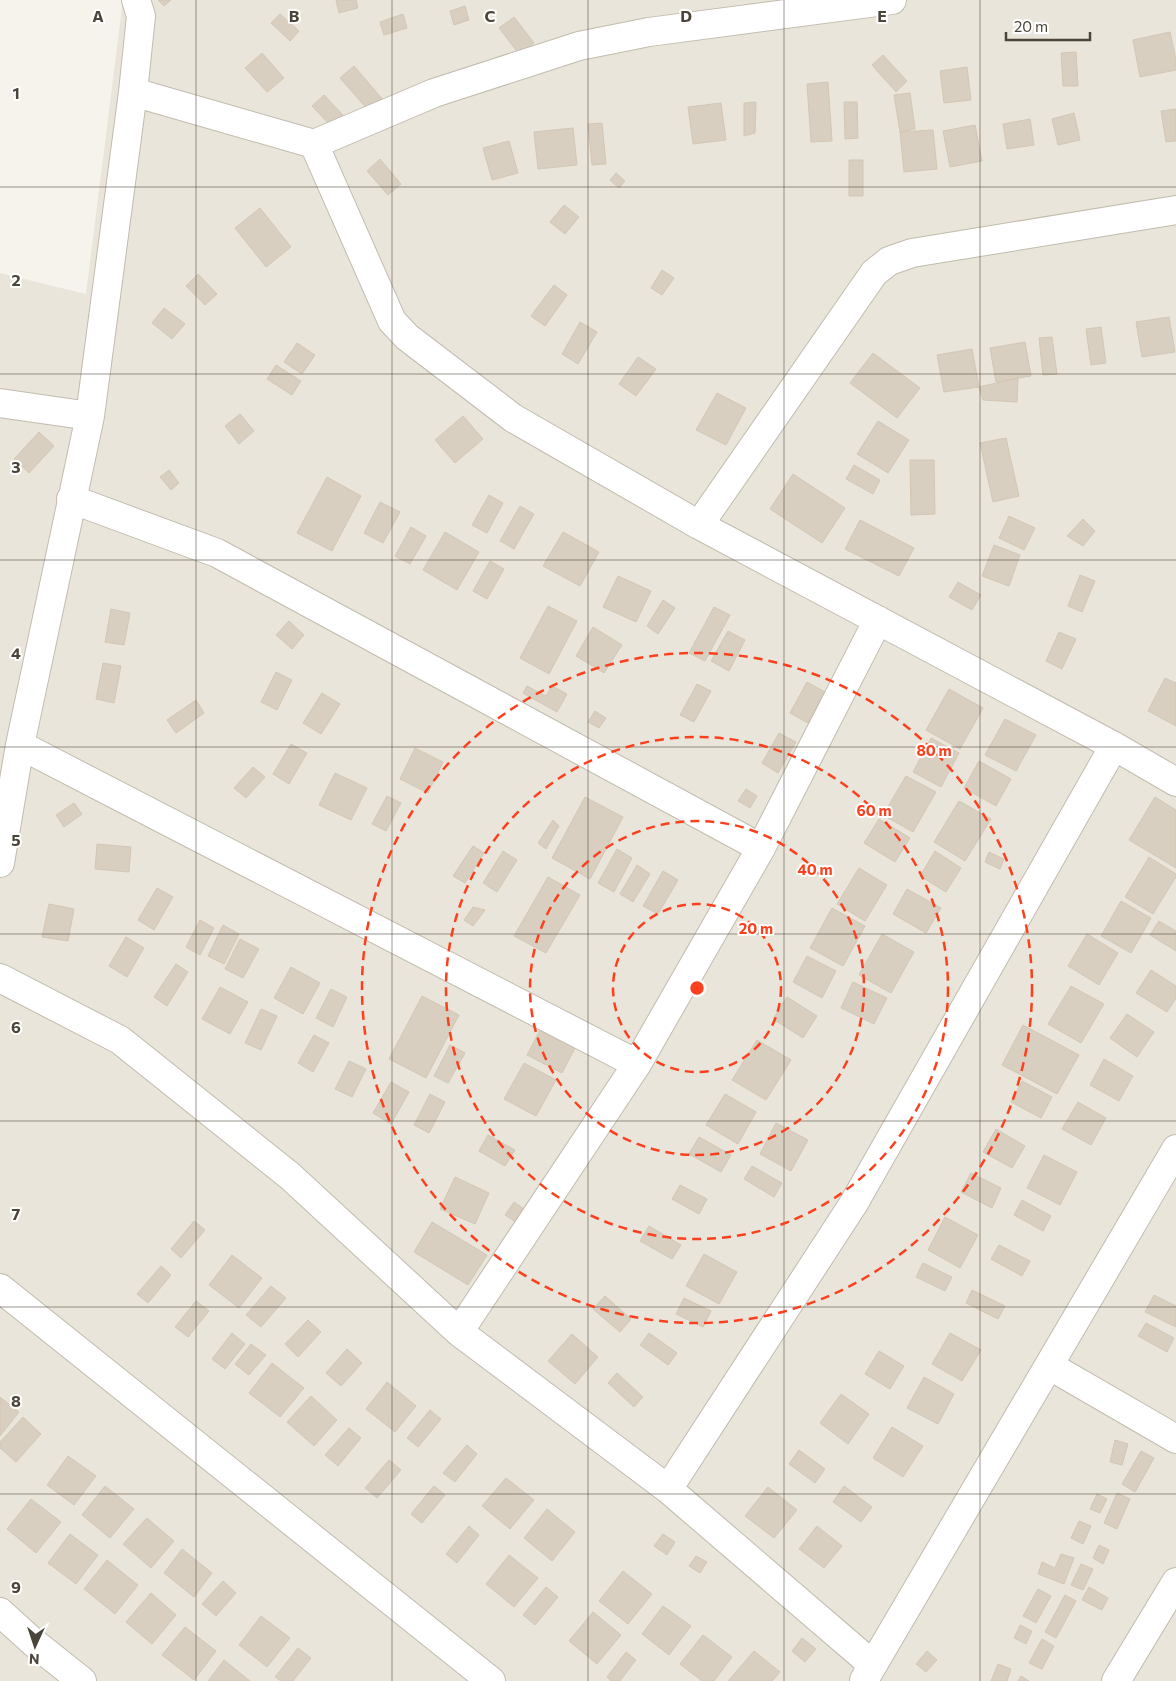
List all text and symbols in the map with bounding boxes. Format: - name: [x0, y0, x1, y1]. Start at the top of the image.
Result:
- text: A: [92, 6, 104, 25]
- text: B: [289, 6, 300, 25]
- text: C: [485, 6, 496, 25]
- text: D: [680, 6, 692, 25]
- text: E: [877, 6, 887, 25]
- scale bar: [1006, 10, 1090, 42]
- text: 20 m: [1014, 17, 1048, 35]
- text: 1: [12, 83, 20, 102]
- text: 2: [11, 270, 21, 289]
- text: 3: [11, 457, 21, 476]
- text: 4: [11, 643, 21, 662]
- text: 80 m: [916, 741, 952, 759]
- text: 60 m: [856, 801, 892, 819]
- text: 5: [11, 830, 21, 849]
- text: 40 m: [797, 860, 833, 878]
- text: 20 m: [739, 919, 773, 937]
- centre of rings: [688, 979, 706, 997]
- text: 6: [11, 1017, 21, 1036]
- text: 7: [12, 1204, 21, 1223]
- text: 8: [11, 1391, 21, 1410]
- text: 9: [11, 1577, 21, 1596]
- north arrow: [10, 1621, 60, 1671]
- text: N: [29, 1651, 40, 1668]

